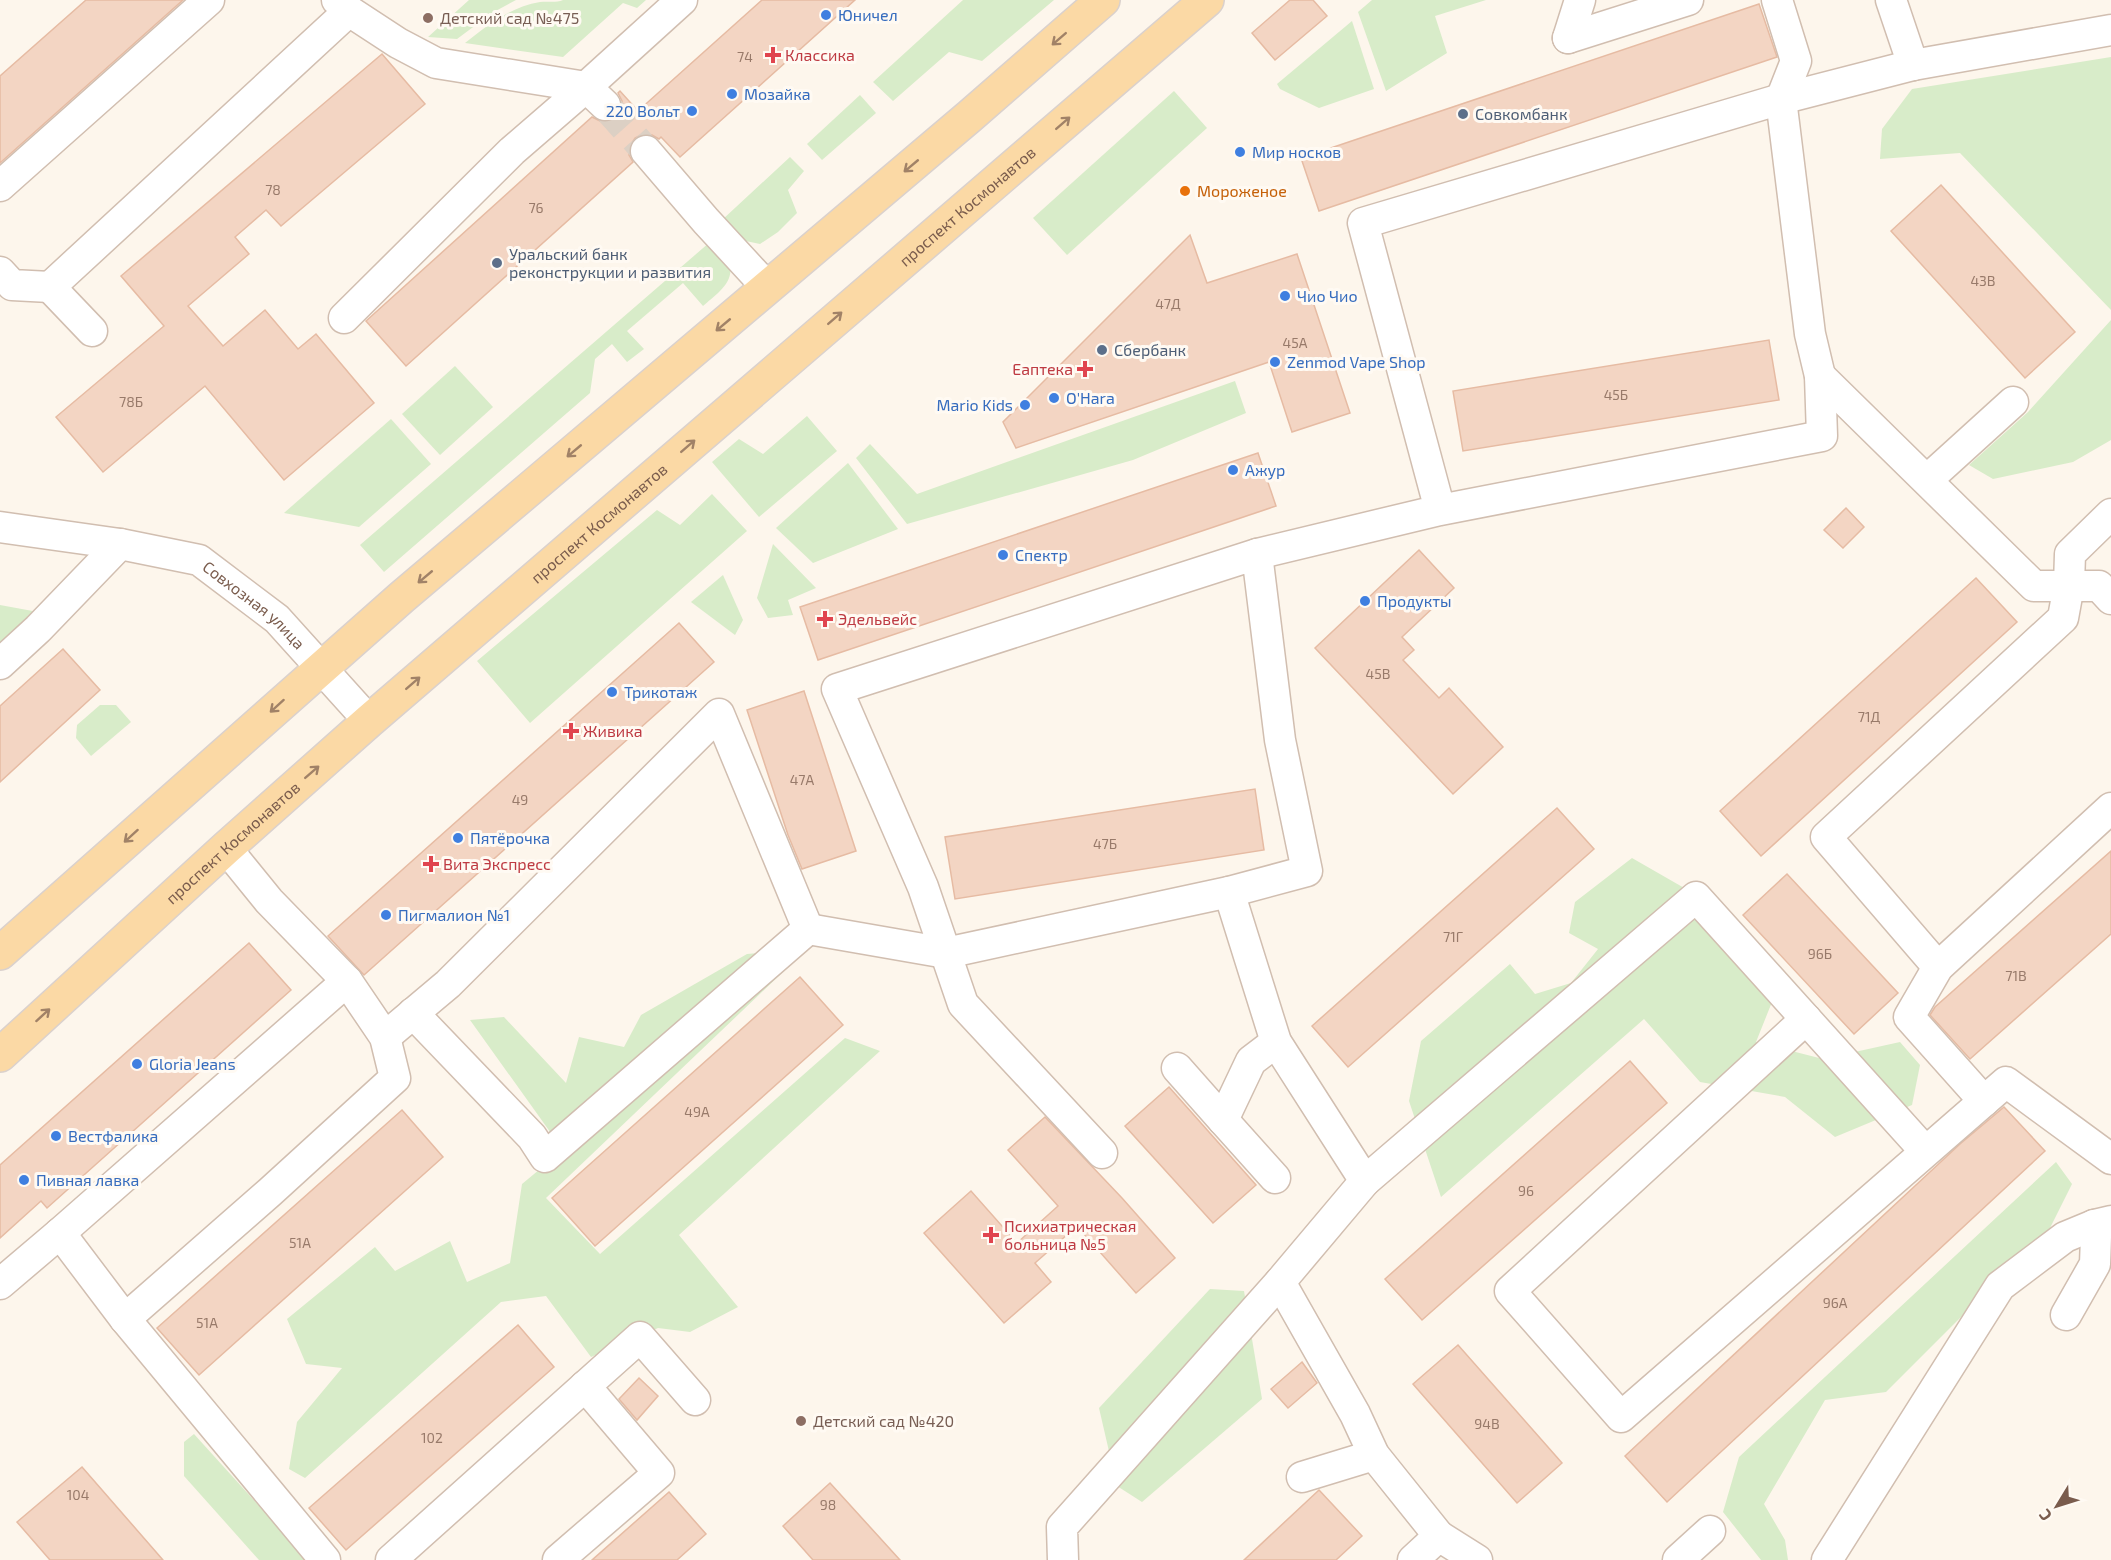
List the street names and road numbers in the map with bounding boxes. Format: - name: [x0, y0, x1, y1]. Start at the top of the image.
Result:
- street label: проспект Космонавтов: [895, 142, 1039, 270]
- street label: проспект Космонавтов: [527, 459, 671, 587]
- street label: Совхозная улица: [200, 557, 309, 653]
- street label: проспект Космонавтов: [161, 777, 303, 908]

